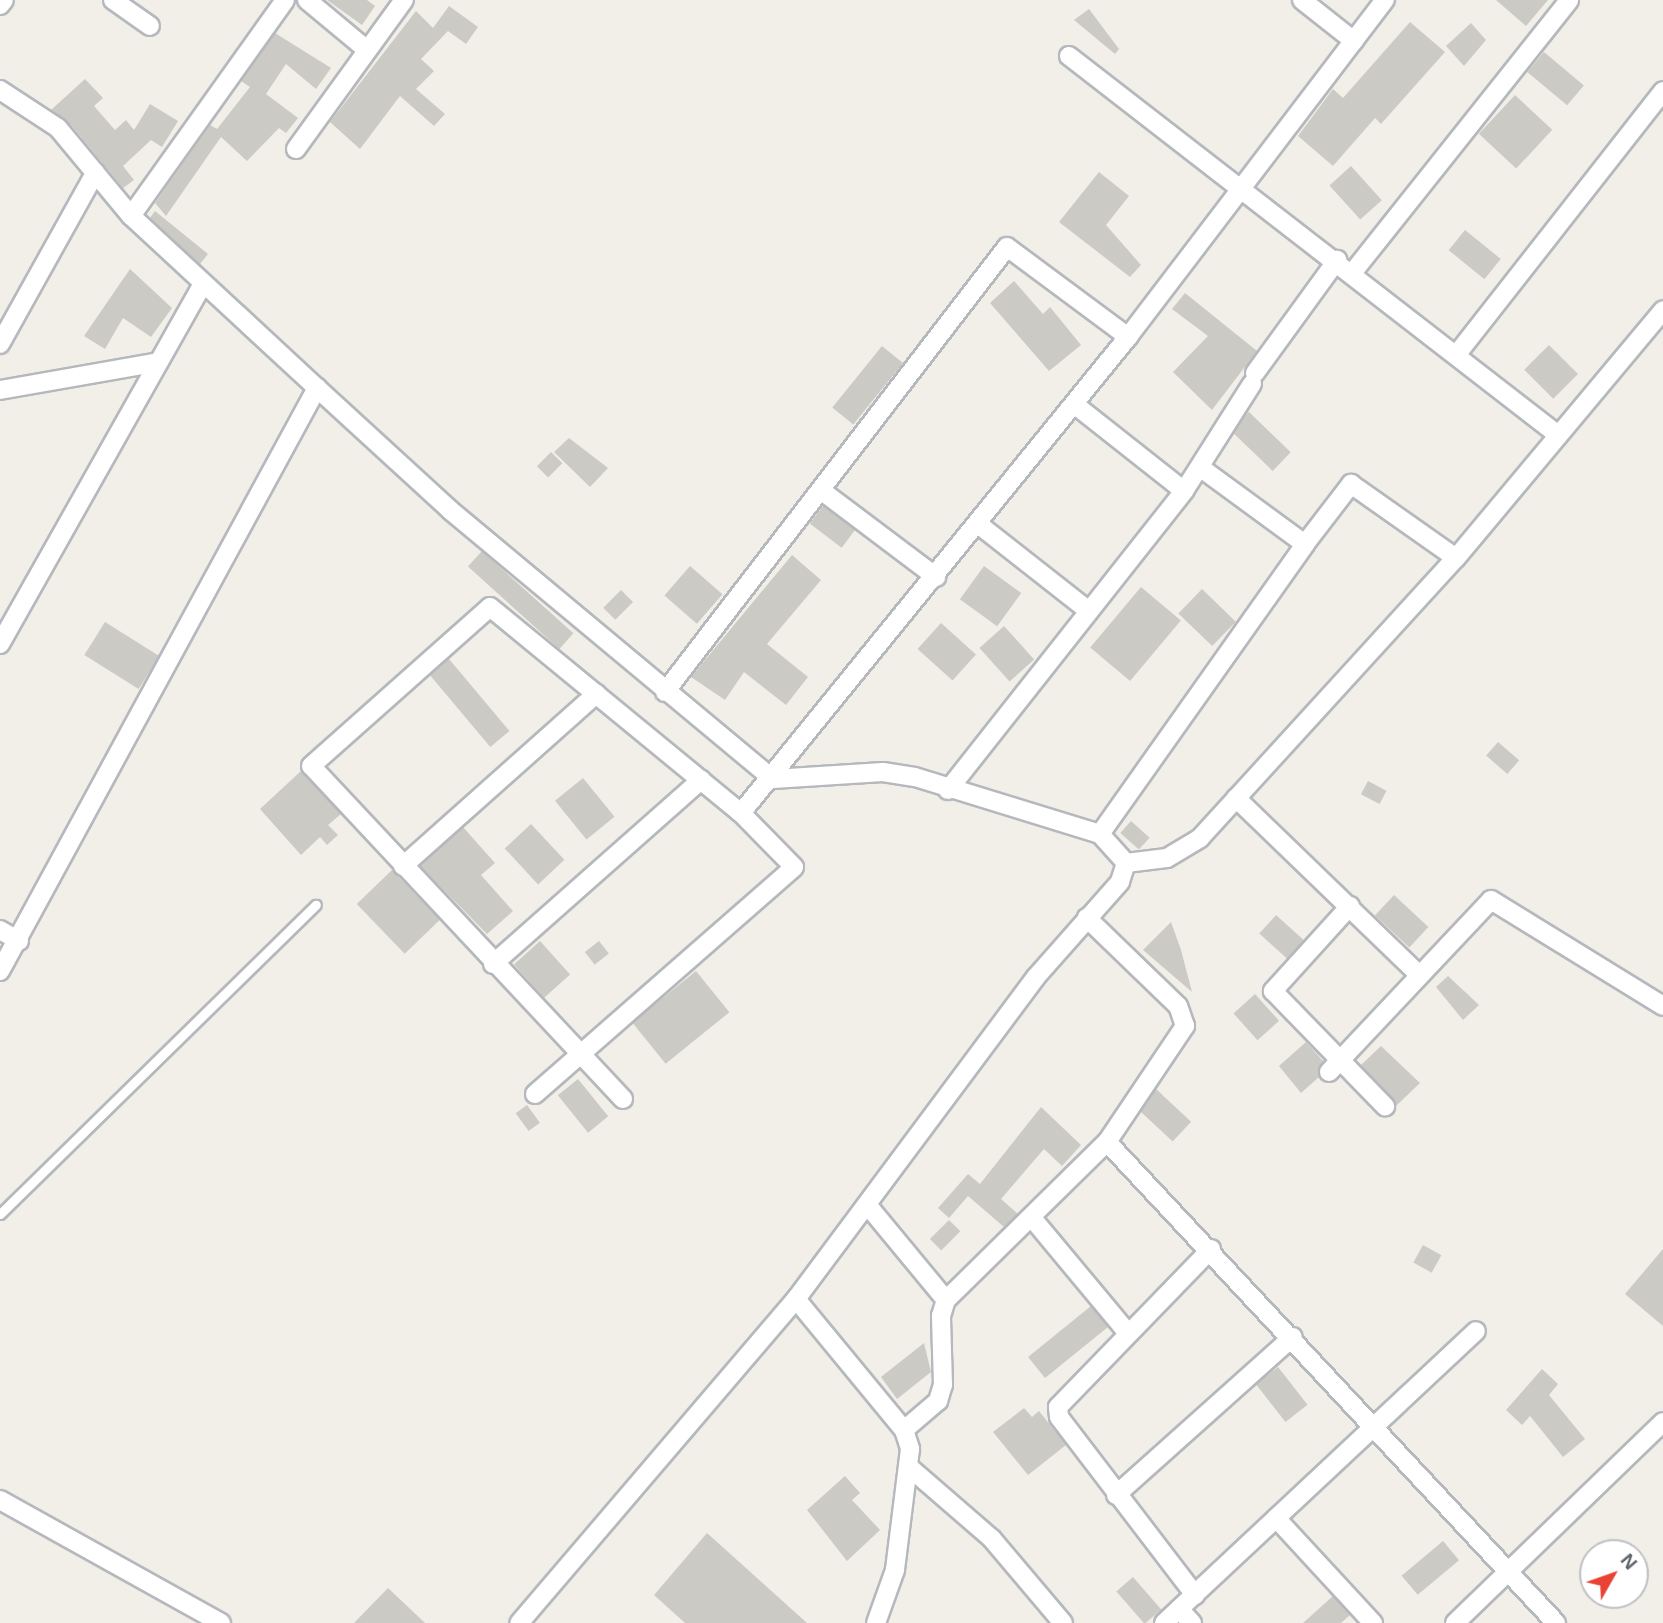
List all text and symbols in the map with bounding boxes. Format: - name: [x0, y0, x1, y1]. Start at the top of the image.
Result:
- north arrow: [1579, 1539, 1649, 1609]
- text: N: [1616, 1549, 1641, 1573]

